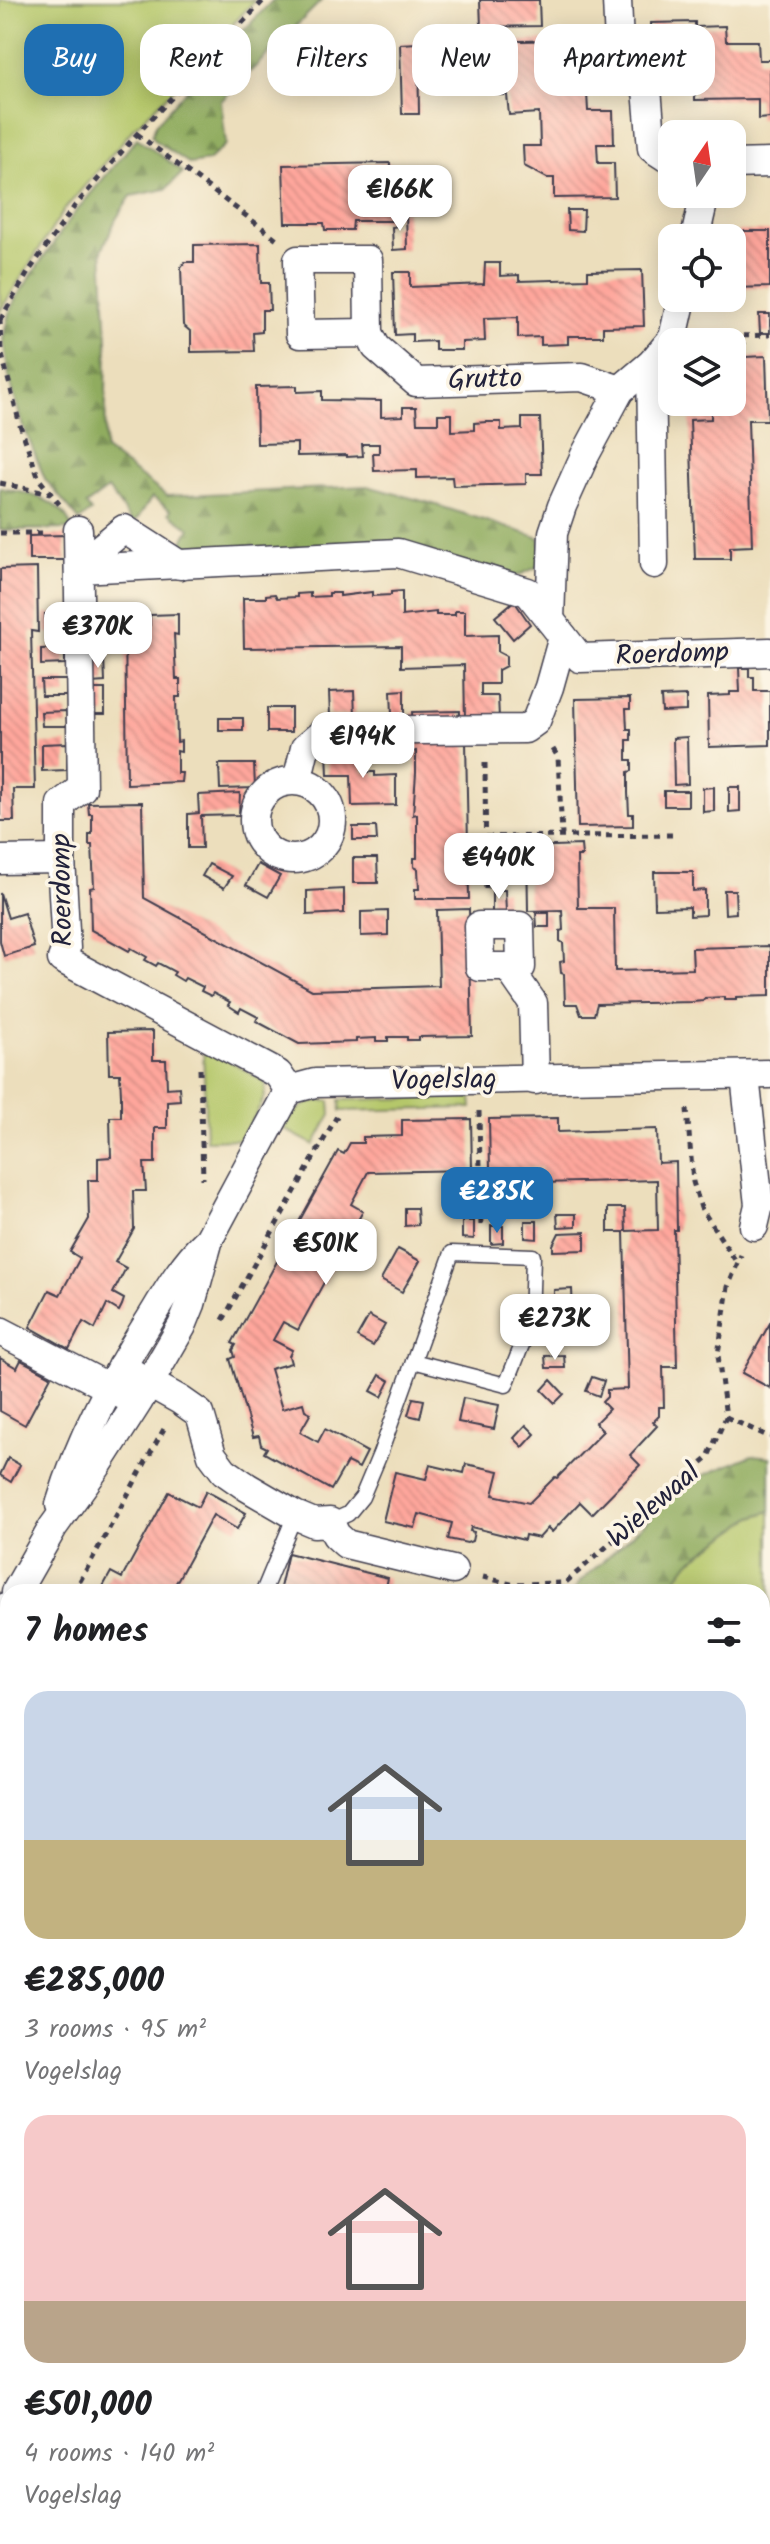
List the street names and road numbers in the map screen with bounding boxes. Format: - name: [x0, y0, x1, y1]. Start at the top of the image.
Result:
- street label: Grutto: [447, 356, 523, 404]
- street label: Roerdomp: [615, 631, 729, 679]
- street label: Roerdomp: [40, 833, 86, 947]
- street label: Vogelslag: [391, 1058, 497, 1104]
- street label: Wielewaal: [597, 1452, 711, 1560]

